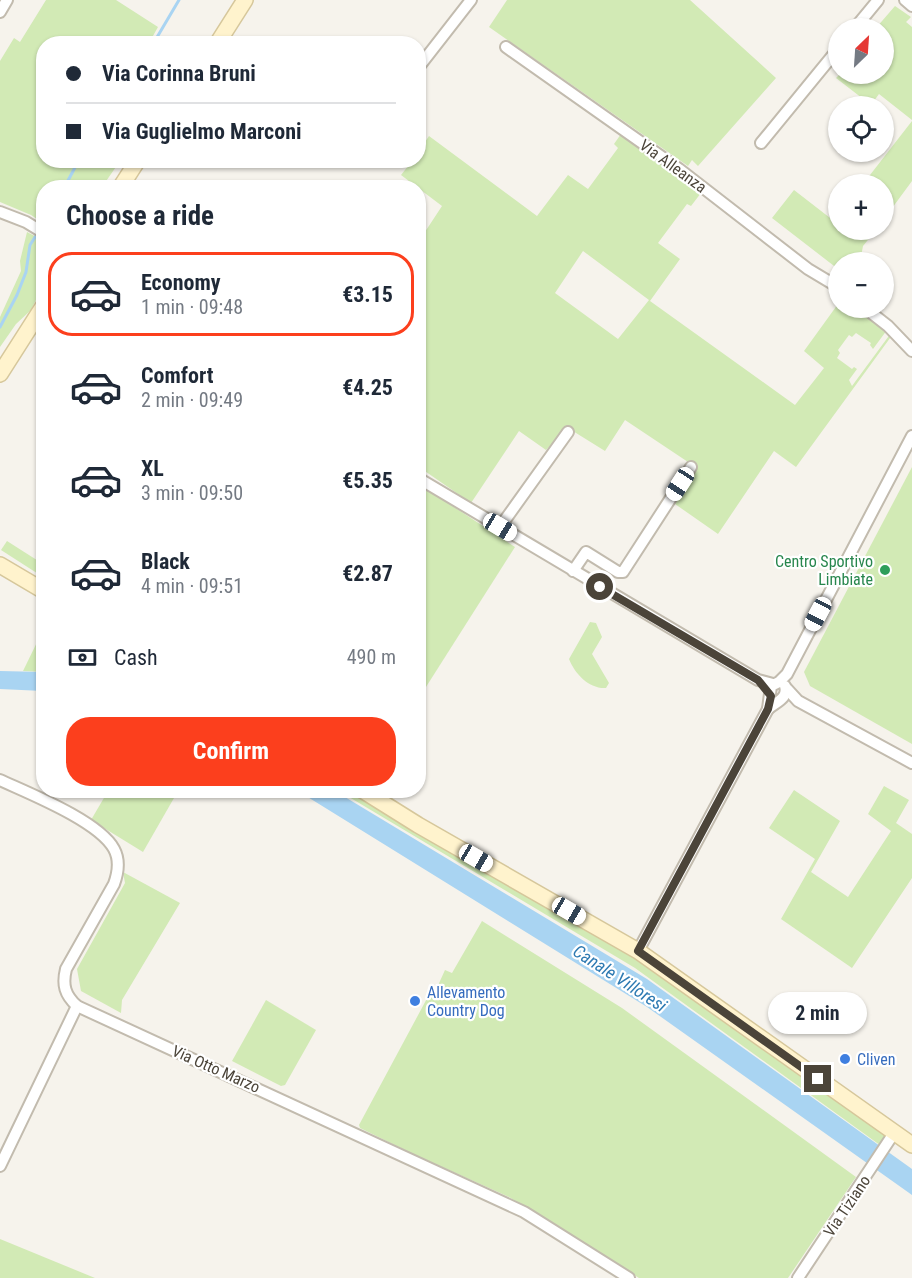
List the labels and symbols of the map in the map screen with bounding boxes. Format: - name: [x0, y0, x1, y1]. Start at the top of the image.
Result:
- north arrow: [828, 18, 894, 84]
- street label: Via Alleanza: [636, 135, 710, 197]
- car: [663, 464, 697, 504]
- car: [480, 510, 520, 544]
- place label: Centro Sportivo Limbiate: [775, 552, 873, 589]
- marker: Centro Sportivo Limbiate: [878, 563, 892, 577]
- route start: [586, 573, 613, 600]
- car: [802, 594, 834, 634]
- car: [456, 841, 496, 875]
- car: [549, 894, 589, 928]
- water label: Canale Villoresi: [569, 940, 672, 1017]
- place label: Allevamento Country Dog: [427, 983, 505, 1020]
- callout: 2 min: [768, 992, 868, 1034]
- marker: Allevamento Country Dog: [408, 994, 422, 1008]
- street label: Via Otto Marzo: [169, 1041, 263, 1097]
- place label: Cliven: [857, 1050, 895, 1069]
- marker: Cliven: [838, 1052, 852, 1066]
- route end: [804, 1065, 831, 1092]
- street label: Via Tiziano: [820, 1172, 874, 1240]

